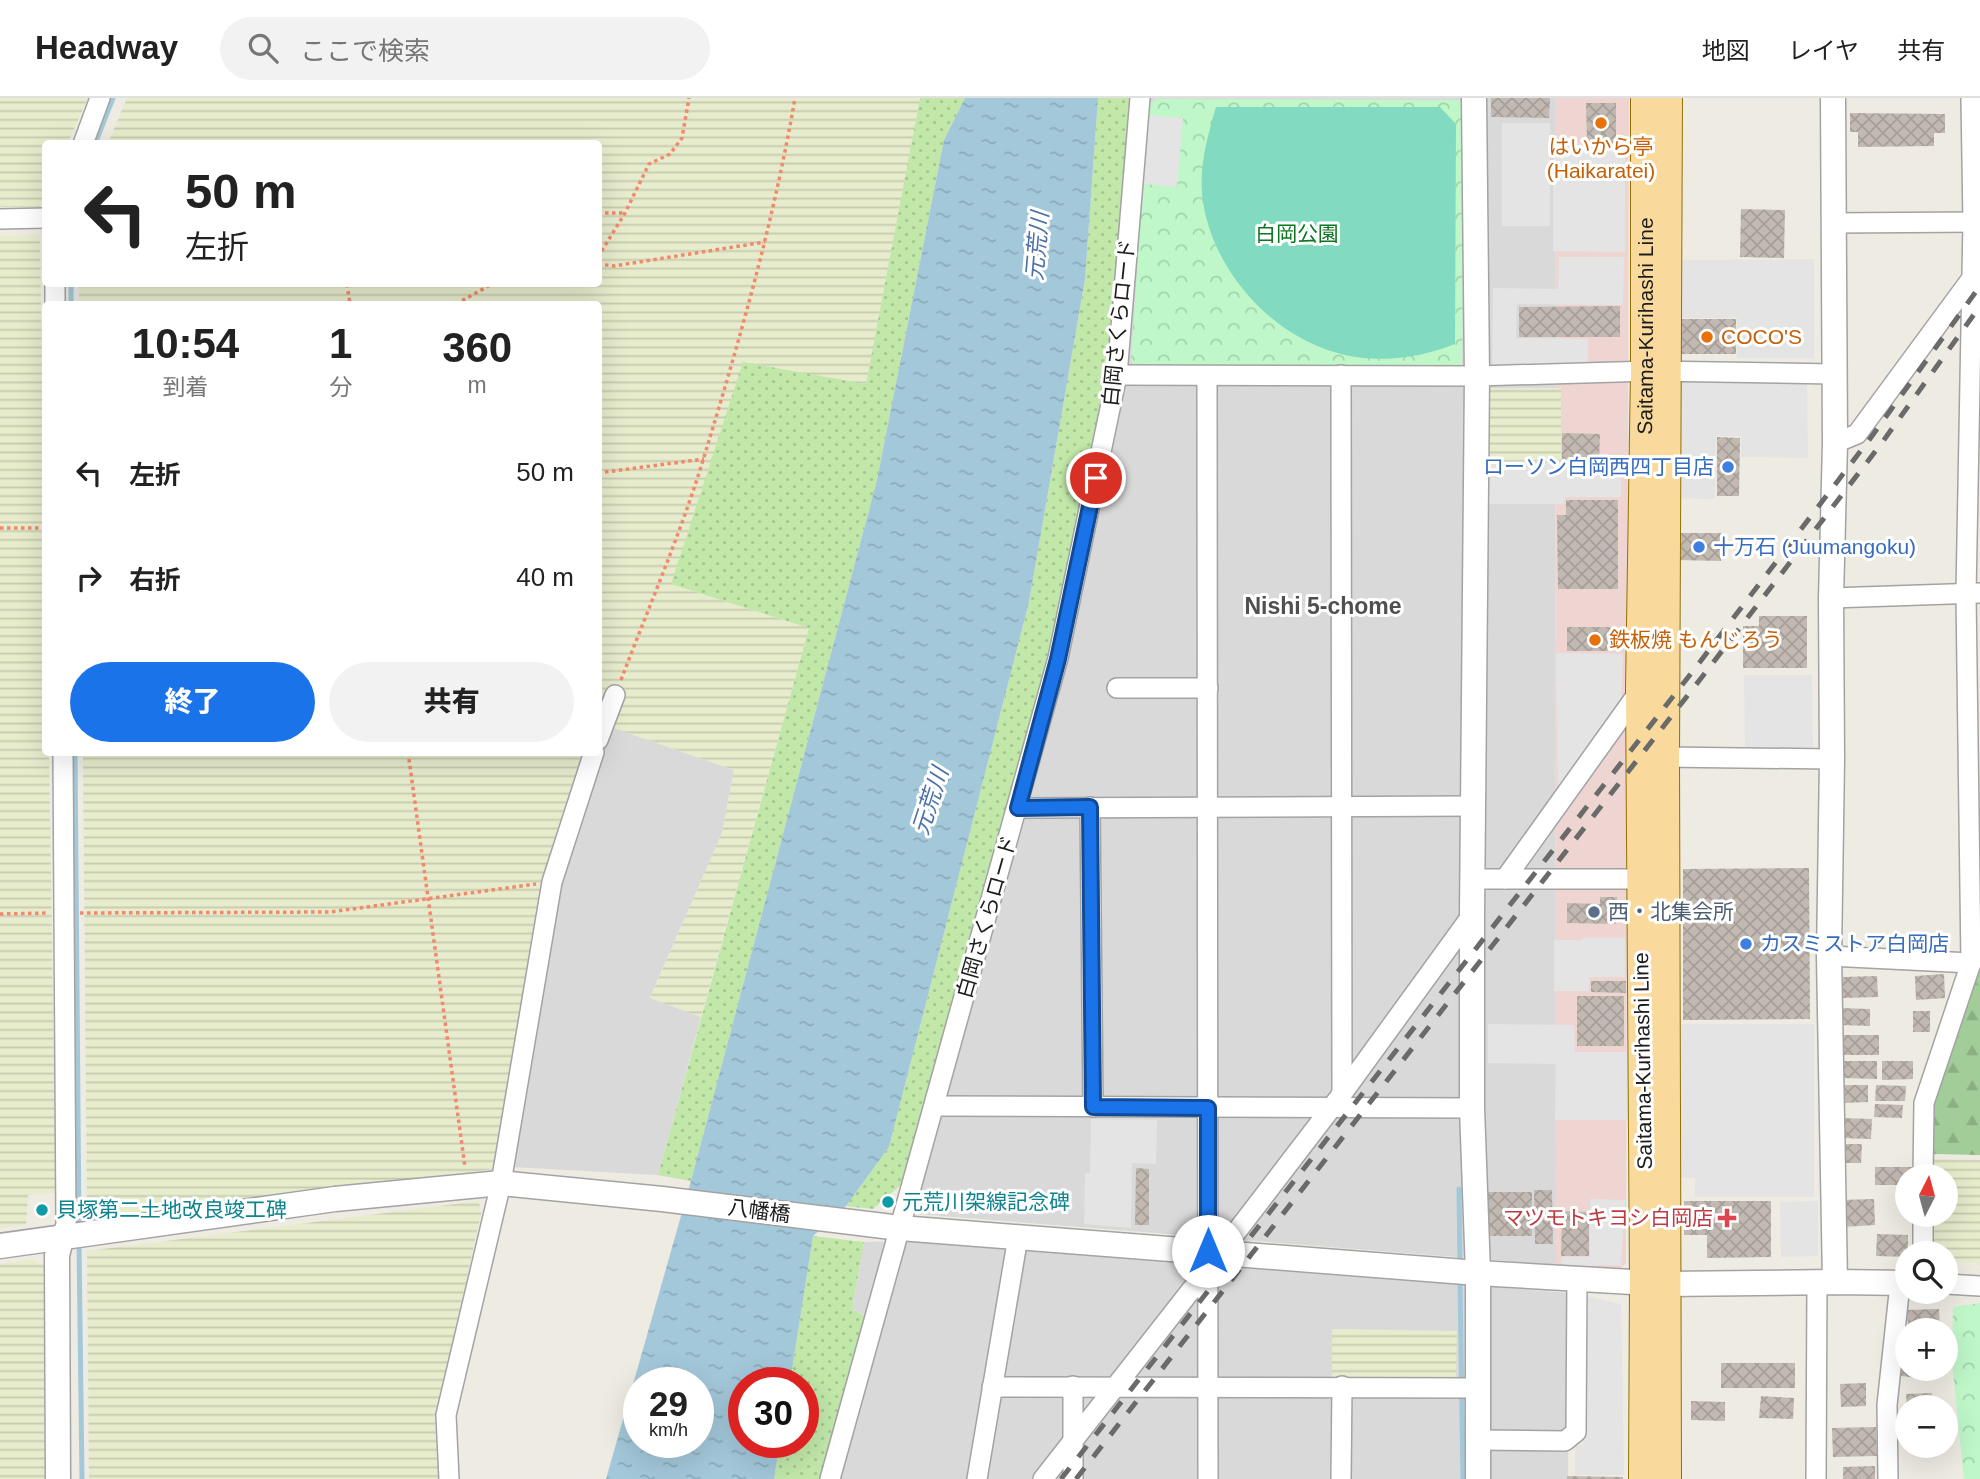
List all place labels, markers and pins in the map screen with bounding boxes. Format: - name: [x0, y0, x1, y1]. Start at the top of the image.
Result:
- marker: はいから亭 (Haikaratei): [1593, 115, 1609, 131]
- place label: はいから亭 (Haikaratei): [1547, 135, 1655, 182]
- place label: COCO'S: [1721, 325, 1802, 348]
- marker: COCO'S: [1699, 329, 1715, 345]
- pin: [1066, 448, 1126, 508]
- place label: ローソン白岡西四丁目店: [1483, 455, 1714, 478]
- marker: ローソン白岡西四丁目店: [1720, 459, 1736, 475]
- place label: 十万石 (Juumangoku): [1713, 535, 1916, 558]
- marker: 十万石 (Juumangoku): [1691, 539, 1707, 555]
- place label: 鉄板焼 もんじろう: [1609, 628, 1783, 651]
- marker: 鉄板焼 もんじろう: [1587, 632, 1603, 648]
- place label: 西・北集会所: [1608, 900, 1734, 923]
- marker: 西・北集会所: [1586, 904, 1602, 920]
- place label: カスミストア白岡店: [1760, 932, 1949, 955]
- marker: カスミストア白岡店: [1738, 936, 1754, 952]
- place label: 元荒川架線記念碑: [902, 1190, 1070, 1213]
- marker: 元荒川架線記念碑: [880, 1194, 896, 1210]
- place label: 貝塚第二土地改良竣工碑: [56, 1198, 287, 1221]
- marker: 貝塚第二土地改良竣工碑: [34, 1202, 50, 1218]
- place label: マツモトキヨシ白岡店: [1503, 1206, 1713, 1229]
- marker: マツモトキヨシ白岡店: [1719, 1210, 1735, 1226]

